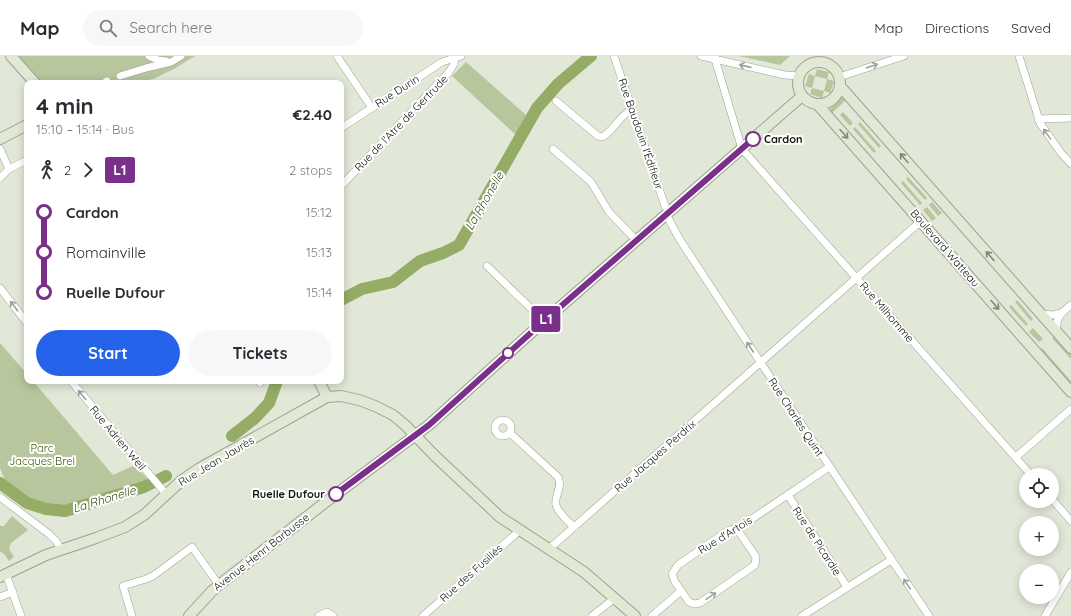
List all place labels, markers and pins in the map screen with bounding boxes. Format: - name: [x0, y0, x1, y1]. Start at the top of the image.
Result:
- marker: Cardon: [745, 131, 761, 147]
- place label: Cardon: [764, 132, 803, 146]
- unlabelled marker: [502, 347, 514, 359]
- marker: Ruelle Dufour: [328, 486, 344, 502]
- place label: Ruelle Dufour: [252, 487, 325, 501]

